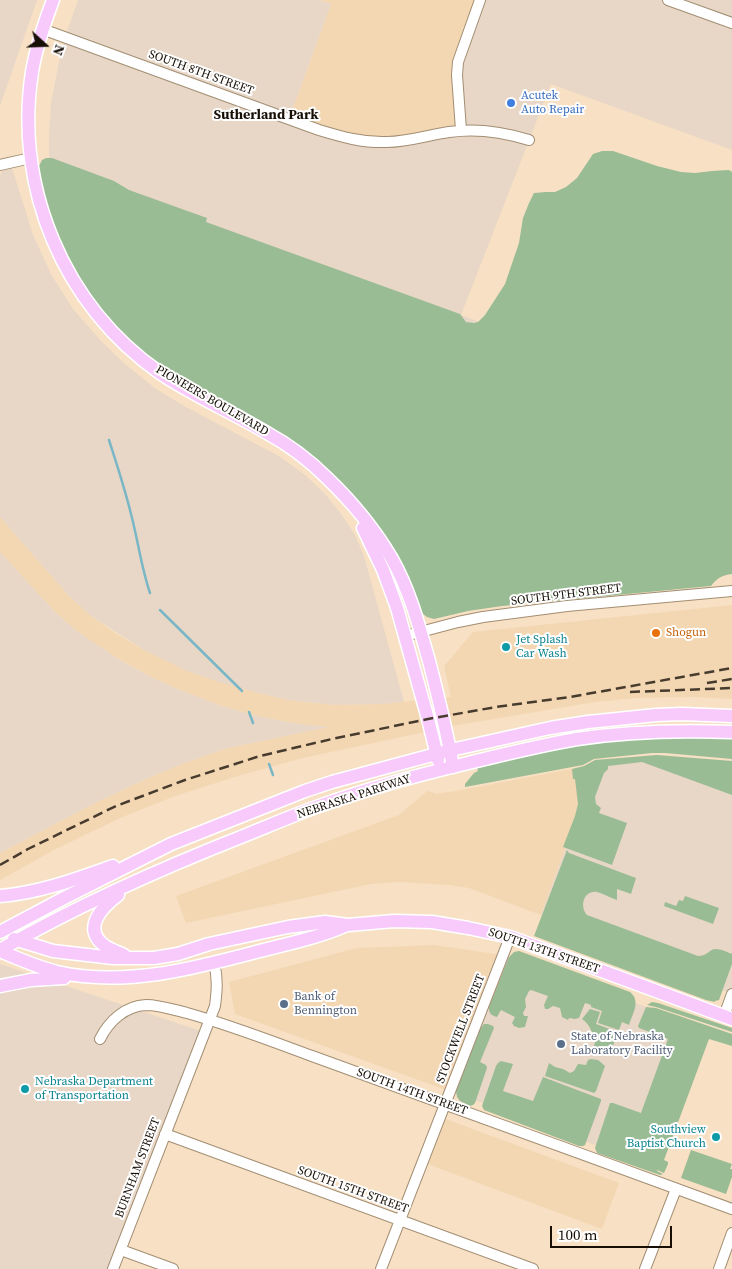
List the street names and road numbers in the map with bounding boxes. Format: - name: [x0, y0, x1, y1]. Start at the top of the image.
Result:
- street label: SOUTH 8TH STREET: [146, 47, 256, 99]
- street label: PIONEERS BOULEVARD: [153, 363, 271, 439]
- street label: SOUTH 9TH STREET: [510, 581, 622, 609]
- street label: NEBRASKA PARKWAY: [295, 772, 413, 822]
- street label: SOUTH 13TH STREET: [486, 925, 602, 977]
- street label: STOCKWELL STREET: [434, 972, 488, 1086]
- street label: SOUTH 14TH STREET: [355, 1065, 469, 1119]
- street label: BURNHAM STREET: [112, 1116, 164, 1220]
- street label: SOUTH 15TH STREET: [296, 1163, 410, 1217]

